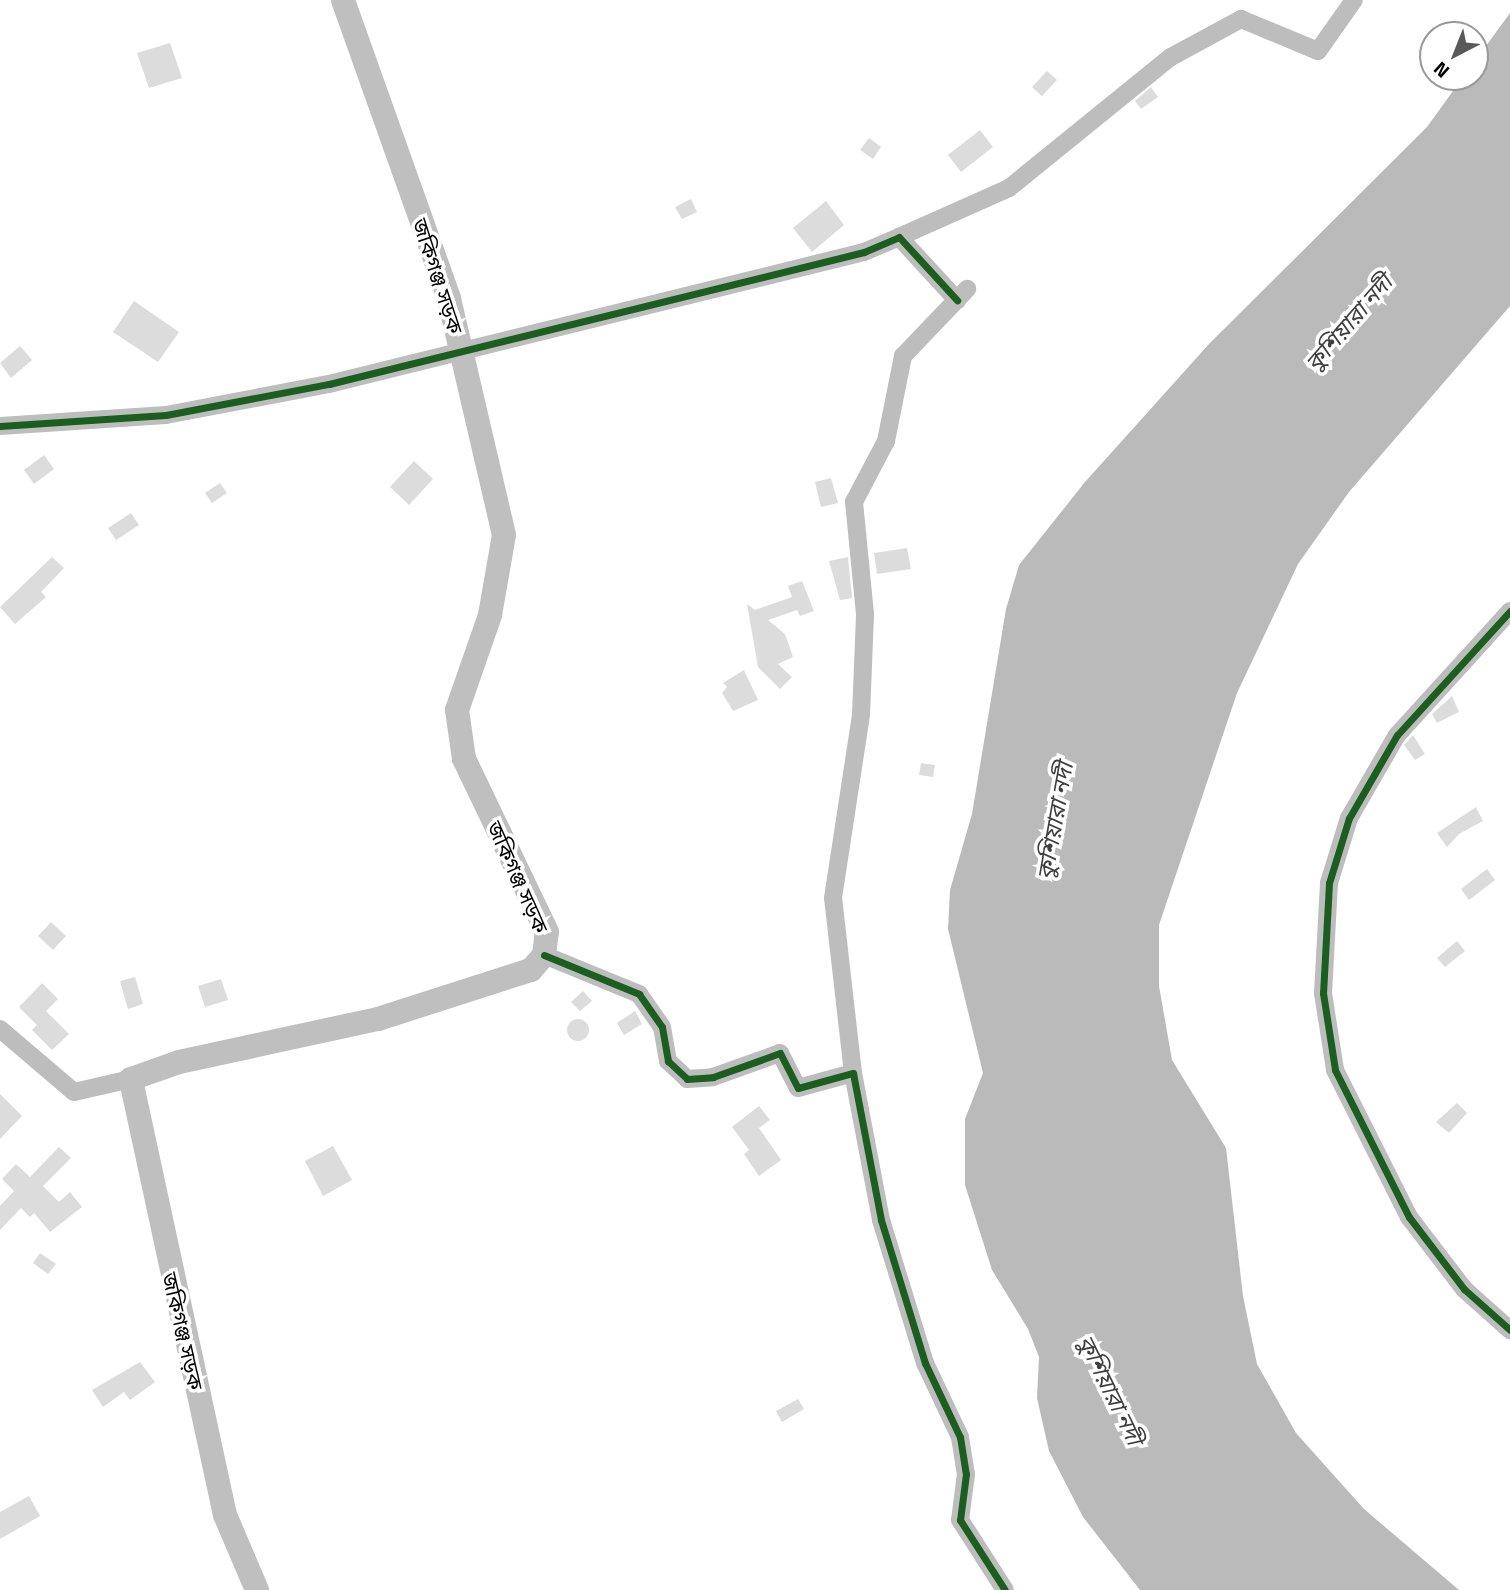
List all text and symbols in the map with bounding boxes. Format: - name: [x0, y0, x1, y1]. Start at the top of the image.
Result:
- north arrow: [1419, 21, 1489, 91]
- text: N: [1426, 55, 1456, 86]
- street label: জকিগঞ্জ সড়ক: [408, 215, 468, 337]
- water label: কুশিয়ারা নদী: [1300, 269, 1398, 377]
- water label: কুশিয়ারা নদী: [1031, 760, 1079, 882]
- street label: জকিগঞ্জ সড়ক: [482, 817, 554, 937]
- street label: জকিগঞ্জ সড়ক: [157, 1270, 209, 1392]
- water label: কুশিয়ারা নদী: [1072, 1331, 1148, 1449]

